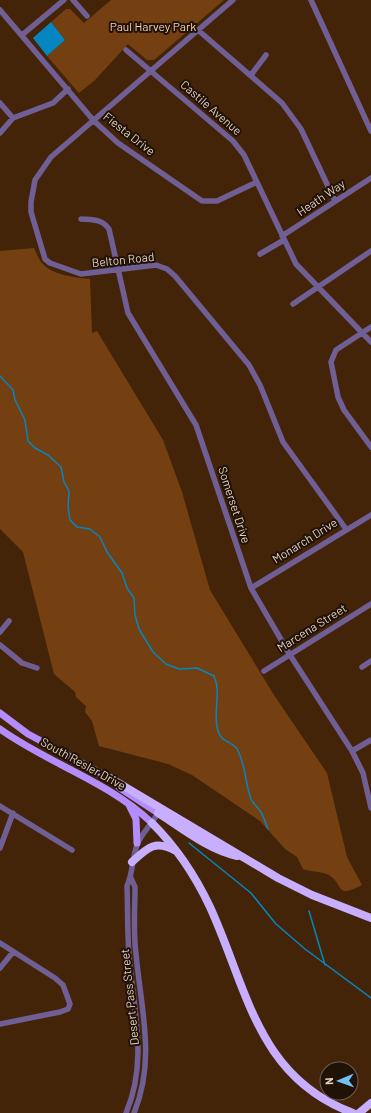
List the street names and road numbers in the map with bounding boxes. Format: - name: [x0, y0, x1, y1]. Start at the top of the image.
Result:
- street label: Castile Avenue: [178, 77, 245, 138]
- street label: Fiesta Drive: [101, 109, 158, 158]
- street label: Heath Way: [294, 176, 348, 218]
- street label: Belton Road: [91, 249, 155, 269]
- street label: Somerset Drive: [216, 465, 254, 545]
- street label: Monarch Drive: [269, 515, 340, 566]
- street label: Marcena Street: [274, 600, 349, 654]
- street label: South Resler Drive: [38, 734, 129, 792]
- street label: Desert Pass Street: [117, 948, 141, 1046]

